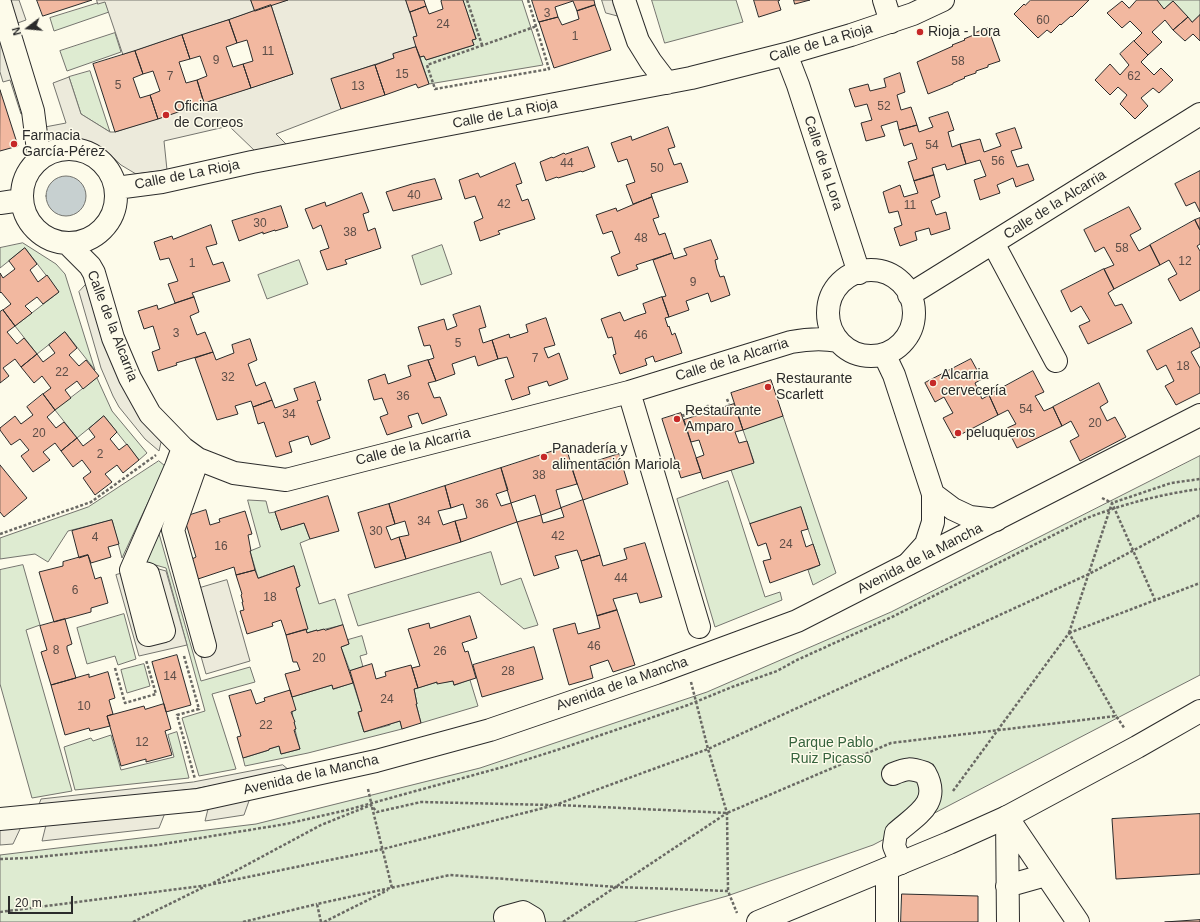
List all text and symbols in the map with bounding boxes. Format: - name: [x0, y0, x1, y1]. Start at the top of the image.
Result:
- house number: 3: [544, 7, 550, 21]
- north arrow: [8, 8, 48, 48]
- house number: 60: [1036, 14, 1050, 28]
- house number: 24: [436, 18, 450, 32]
- street label: Calle de La Rioja: [767, 20, 875, 66]
- place label: Rioja - Lora: [928, 24, 1000, 40]
- text: N: [10, 26, 23, 37]
- marker: Rioja - Lora: [915, 27, 925, 37]
- house number: 1: [572, 30, 578, 44]
- house number: 11: [262, 45, 274, 59]
- house number: 9: [213, 54, 219, 68]
- house number: 58: [951, 55, 965, 69]
- house number: 15: [395, 68, 409, 82]
- house number: 7: [167, 70, 173, 84]
- house number: 62: [1127, 70, 1141, 84]
- house number: 5: [115, 79, 121, 93]
- house number: 13: [351, 80, 365, 94]
- street label: Calle de La Rioja: [451, 96, 559, 132]
- place label: Oficina de Correos: [174, 99, 243, 132]
- house number: 52: [877, 100, 891, 114]
- marker: Oficina de Correos: [161, 110, 171, 120]
- street label: Calle de la Lora: [800, 114, 846, 212]
- place label: Farmacia García-Pérez: [22, 128, 105, 160]
- marker: Farmacia García-Pérez: [9, 139, 19, 149]
- house number: 54: [925, 139, 939, 153]
- house number: 56: [991, 155, 1005, 169]
- street label: Calle de La Rioja: [133, 157, 241, 193]
- house number: 44: [560, 157, 574, 171]
- house number: 50: [650, 162, 664, 176]
- street label: Calle de la Alcarria: [1001, 167, 1109, 243]
- house number: 40: [407, 189, 421, 203]
- house number: 42: [497, 198, 511, 212]
- house number: 11: [904, 199, 916, 213]
- house number: 30: [253, 217, 267, 231]
- house number: 38: [343, 226, 357, 240]
- house number: 48: [634, 232, 648, 246]
- house number: 58: [1115, 242, 1129, 256]
- house number: 12: [1178, 255, 1192, 269]
- house number: 1: [189, 257, 195, 271]
- street label: Calle de la Alcarria: [83, 268, 141, 384]
- house number: 9: [690, 276, 696, 290]
- house number: 3: [173, 327, 179, 341]
- house number: 46: [634, 329, 648, 343]
- street label: Calle de la Alcarria: [673, 335, 791, 385]
- house number: 5: [455, 337, 461, 351]
- house number: 7: [532, 352, 538, 366]
- house number: 18: [1176, 360, 1190, 374]
- house number: 22: [55, 366, 69, 380]
- place label: Alcarria cervecería: [941, 367, 1006, 400]
- house number: 32: [221, 371, 235, 385]
- place label: Restaurante Scarlett: [776, 371, 852, 404]
- marker: Alcarria cervecería: [928, 378, 938, 388]
- marker: Restaurante Scarlett: [763, 382, 773, 392]
- house number: 36: [396, 390, 410, 404]
- place label: Restaurante Amparo: [685, 403, 761, 436]
- house number: 54: [1019, 403, 1033, 417]
- house number: 34: [282, 408, 296, 422]
- marker: Restaurante Amparo: [672, 414, 682, 424]
- house number: 20: [1088, 417, 1102, 431]
- street label: Calle de la Alcarria: [354, 425, 472, 469]
- place label: peluqueros: [966, 425, 1035, 441]
- house number: 20: [32, 427, 46, 441]
- marker: peluqueros: [953, 428, 963, 438]
- place label: Panadería y alimentación Mariola: [552, 441, 680, 474]
- house number: 2: [97, 448, 103, 462]
- marker: Panadería y alimentación Mariola: [539, 452, 549, 462]
- house number: 38: [532, 469, 546, 483]
- house number: 36: [475, 498, 489, 512]
- house number: 34: [417, 515, 431, 529]
- street label: Avenida de la Mancha: [855, 520, 985, 598]
- house number: 30: [369, 525, 383, 539]
- house number: 42: [551, 530, 565, 544]
- house number: 4: [92, 531, 98, 545]
- house number: 24: [779, 538, 793, 552]
- house number: 16: [214, 540, 228, 554]
- house number: 44: [614, 572, 628, 586]
- house number: 6: [72, 584, 78, 598]
- house number: 18: [263, 591, 277, 605]
- house number: 46: [587, 640, 601, 654]
- house number: 8: [53, 644, 59, 658]
- house number: 26: [433, 645, 447, 659]
- house number: 20: [312, 652, 326, 666]
- street label: Avenida de la Mancha: [554, 654, 690, 714]
- house number: 28: [501, 665, 515, 679]
- house number: 14: [163, 670, 177, 684]
- house number: 24: [380, 693, 394, 707]
- house number: 10: [77, 700, 91, 714]
- house number: 22: [259, 719, 273, 733]
- park label: Parque Pablo Ruiz Picasso: [789, 735, 873, 768]
- house number: 12: [135, 736, 149, 750]
- street label: Avenida de la Mancha: [242, 751, 380, 799]
- scale bar: [10, 888, 75, 914]
- text: 20 m: [15, 896, 42, 910]

